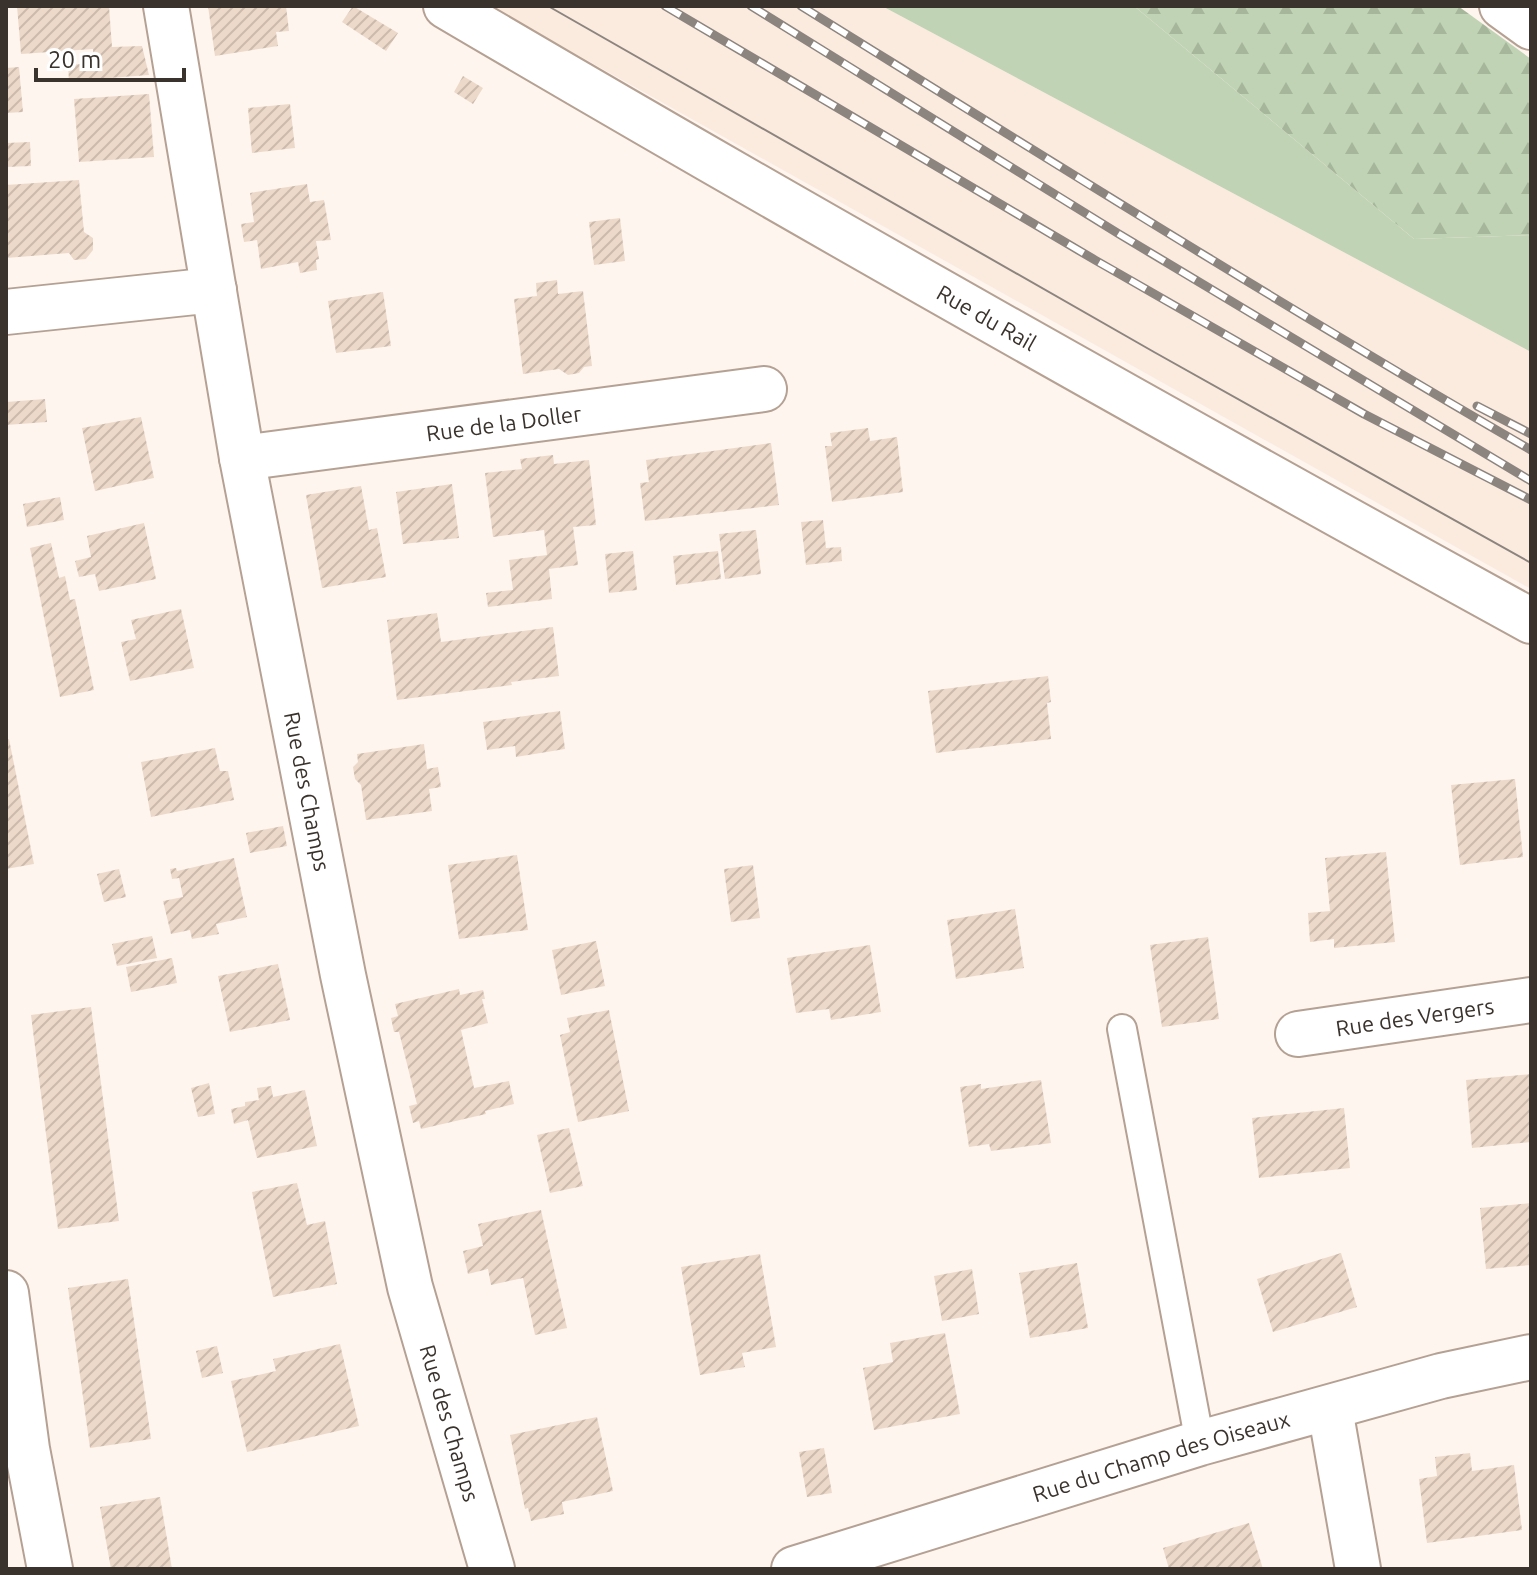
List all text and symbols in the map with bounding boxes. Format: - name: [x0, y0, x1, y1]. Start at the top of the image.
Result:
- scale bar: [36, 32, 184, 82]
- text: 20 m: [48, 46, 101, 73]
- street label: Rue du Rail: [933, 279, 1041, 355]
- street label: Rue de la Doller: [425, 400, 583, 446]
- street label: Rue des Champs: [280, 709, 335, 873]
- street label: Rue des Vergers: [1334, 993, 1495, 1040]
- street label: Rue des Champs: [415, 1342, 485, 1504]
- street label: Rue du Champ des Oiseaux: [1029, 1406, 1292, 1506]

